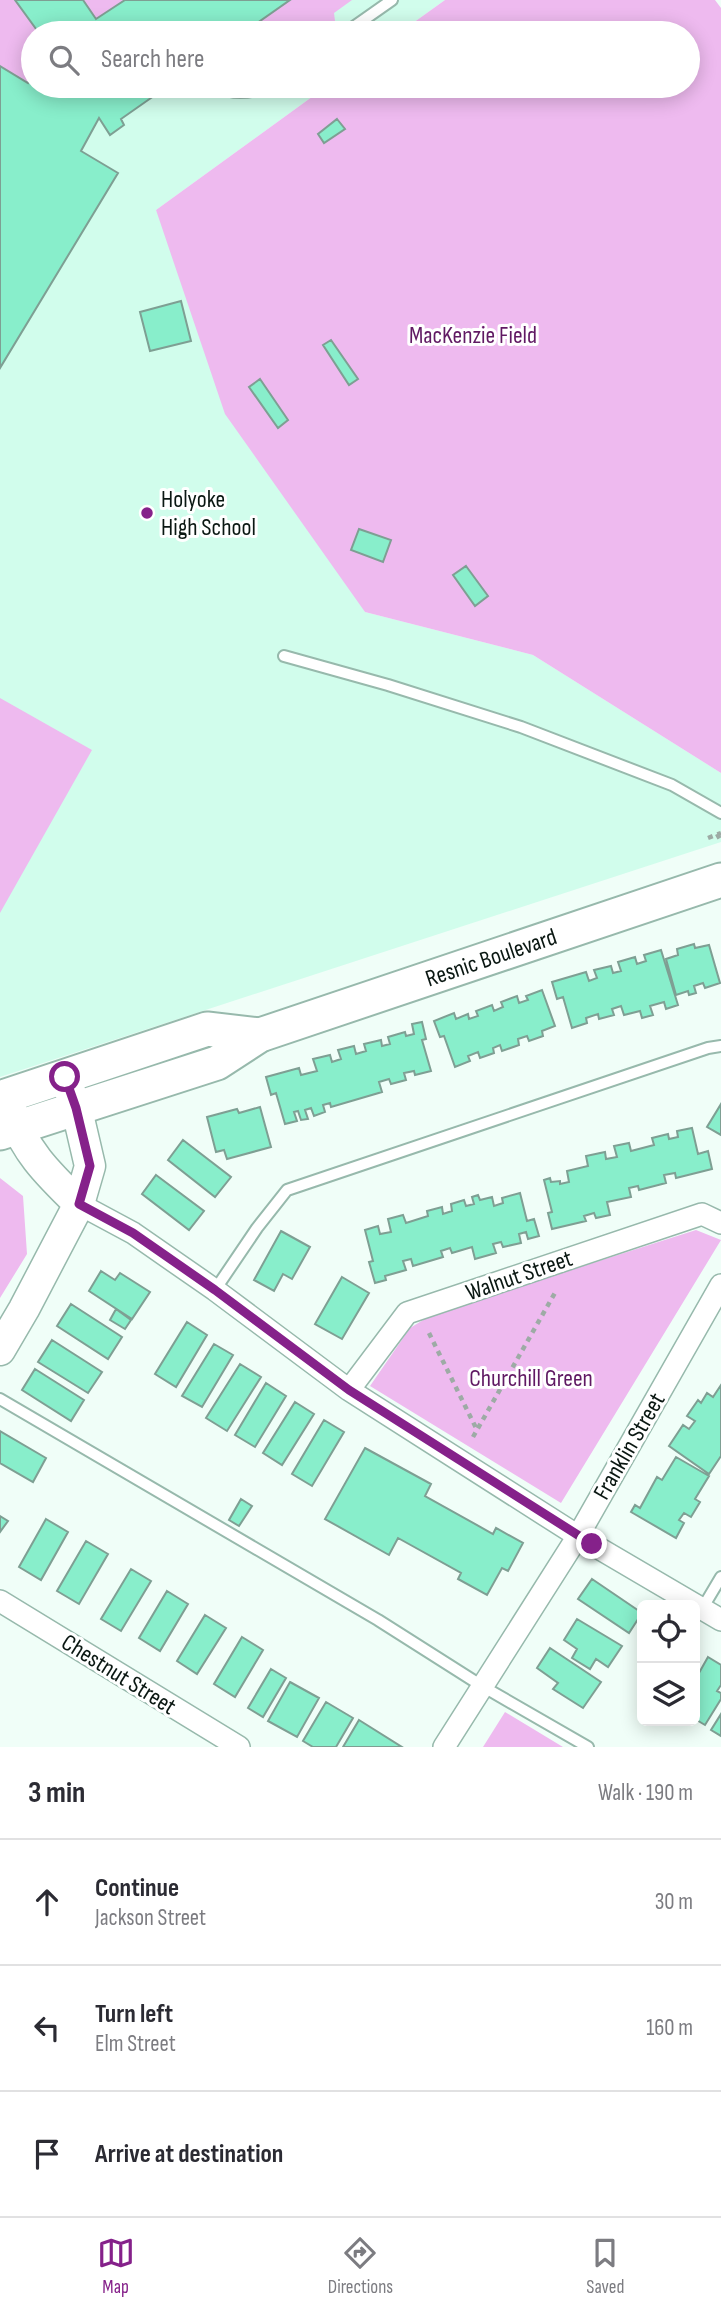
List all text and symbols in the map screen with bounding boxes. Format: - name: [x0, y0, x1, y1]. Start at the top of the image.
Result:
- search box: [21, 21, 700, 98]
- icon: search: [45, 41, 83, 79]
- text: Search here: [101, 44, 204, 75]
- park label: MacKenzie Field: [409, 321, 537, 350]
- place label: Holyoke High School: [161, 485, 256, 542]
- marker: Holyoke High School: [139, 505, 155, 521]
- street label: Resnic Boulevard: [422, 922, 561, 993]
- route start: [49, 1061, 80, 1092]
- street label: Walnut Street: [462, 1244, 576, 1307]
- park label: Churchill Green: [469, 1364, 593, 1393]
- street label: Franklin Street: [587, 1388, 672, 1505]
- route end: [576, 1528, 607, 1559]
- map controls: [637, 1600, 700, 1726]
- button: locate: [637, 1600, 700, 1663]
- street label: Chestnut Street: [56, 1628, 181, 1721]
- button: layers: [637, 1663, 700, 1726]
- text: 3 min: [28, 1775, 85, 1811]
- text: Walk · 190 m: [598, 1779, 693, 1807]
- text: Continue: [95, 1873, 179, 1904]
- icon: ahead: [28, 1883, 66, 1921]
- text: 30 m: [655, 1888, 693, 1916]
- text: Jackson Street: [95, 1904, 206, 1932]
- text: Turn left: [95, 1999, 173, 2030]
- icon: left: [28, 2009, 66, 2047]
- text: 160 m: [646, 2014, 693, 2042]
- text: Elm Street: [95, 2030, 176, 2058]
- icon: arrive: [28, 2135, 66, 2173]
- text: Arrive at destination: [95, 2139, 283, 2170]
- tab: Map: [97, 2234, 135, 2299]
- tab: Directions: [328, 2234, 393, 2299]
- tab: Saved: [586, 2234, 624, 2299]

